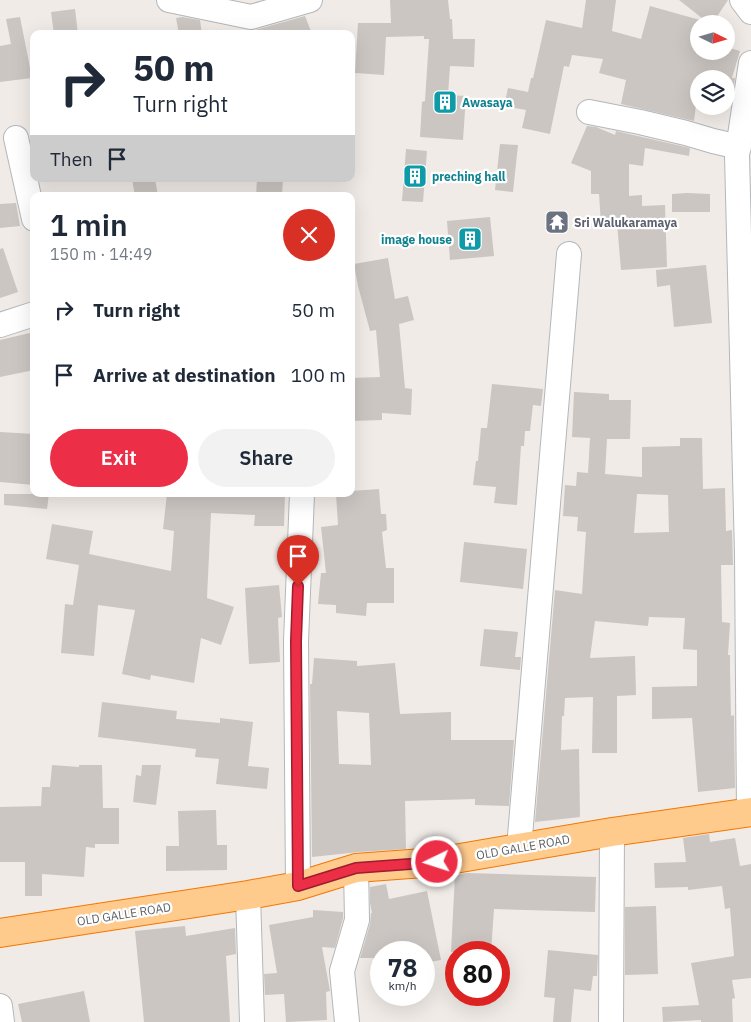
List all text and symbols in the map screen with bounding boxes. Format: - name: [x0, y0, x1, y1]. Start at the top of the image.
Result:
- north arrow: [690, 15, 735, 60]
- map controls: [690, 15, 735, 115]
- text: 50 m: [133, 45, 215, 91]
- icon: right: [50, 50, 115, 115]
- button: layers: [690, 70, 735, 115]
- text: Turn right: [133, 89, 228, 118]
- building icon: Awasaya: [432, 89, 458, 115]
- place label: Awasaya: [462, 95, 513, 110]
- icon: arrive: [103, 145, 131, 173]
- text: Then: [50, 147, 93, 171]
- building icon: preching hall: [402, 163, 428, 189]
- place label: preching hall: [432, 169, 506, 184]
- text: 1 min: [50, 205, 128, 244]
- button: close: [283, 209, 335, 261]
- temple icon: Sri Walukaramaya: [544, 209, 570, 235]
- place label: Sri Walukaramaya: [574, 215, 677, 230]
- building icon: image house: [457, 226, 483, 252]
- place label: image house: [381, 232, 452, 247]
- text: 150 m · 14:49: [50, 244, 152, 264]
- icon: right: [50, 296, 78, 324]
- text: Turn right: [93, 298, 180, 322]
- text: 50 m: [291, 298, 335, 322]
- icon: arrive: [50, 361, 78, 389]
- text: Arrive at destination: [93, 363, 276, 387]
- text: 100 m: [291, 363, 346, 387]
- button: Exit: [50, 429, 188, 487]
- button: Share: [198, 429, 335, 487]
- pin: [277, 535, 319, 586]
- icon: arrive: [284, 542, 312, 570]
- street label: OLD GALLE ROAD: [475, 831, 571, 863]
- position arrow: [410, 835, 462, 887]
- street label: OLD GALLE ROAD: [76, 899, 172, 929]
- speed limit sign: 80: [445, 941, 510, 1006]
- text: 78: [387, 951, 418, 984]
- text: km/h: [388, 978, 417, 993]

